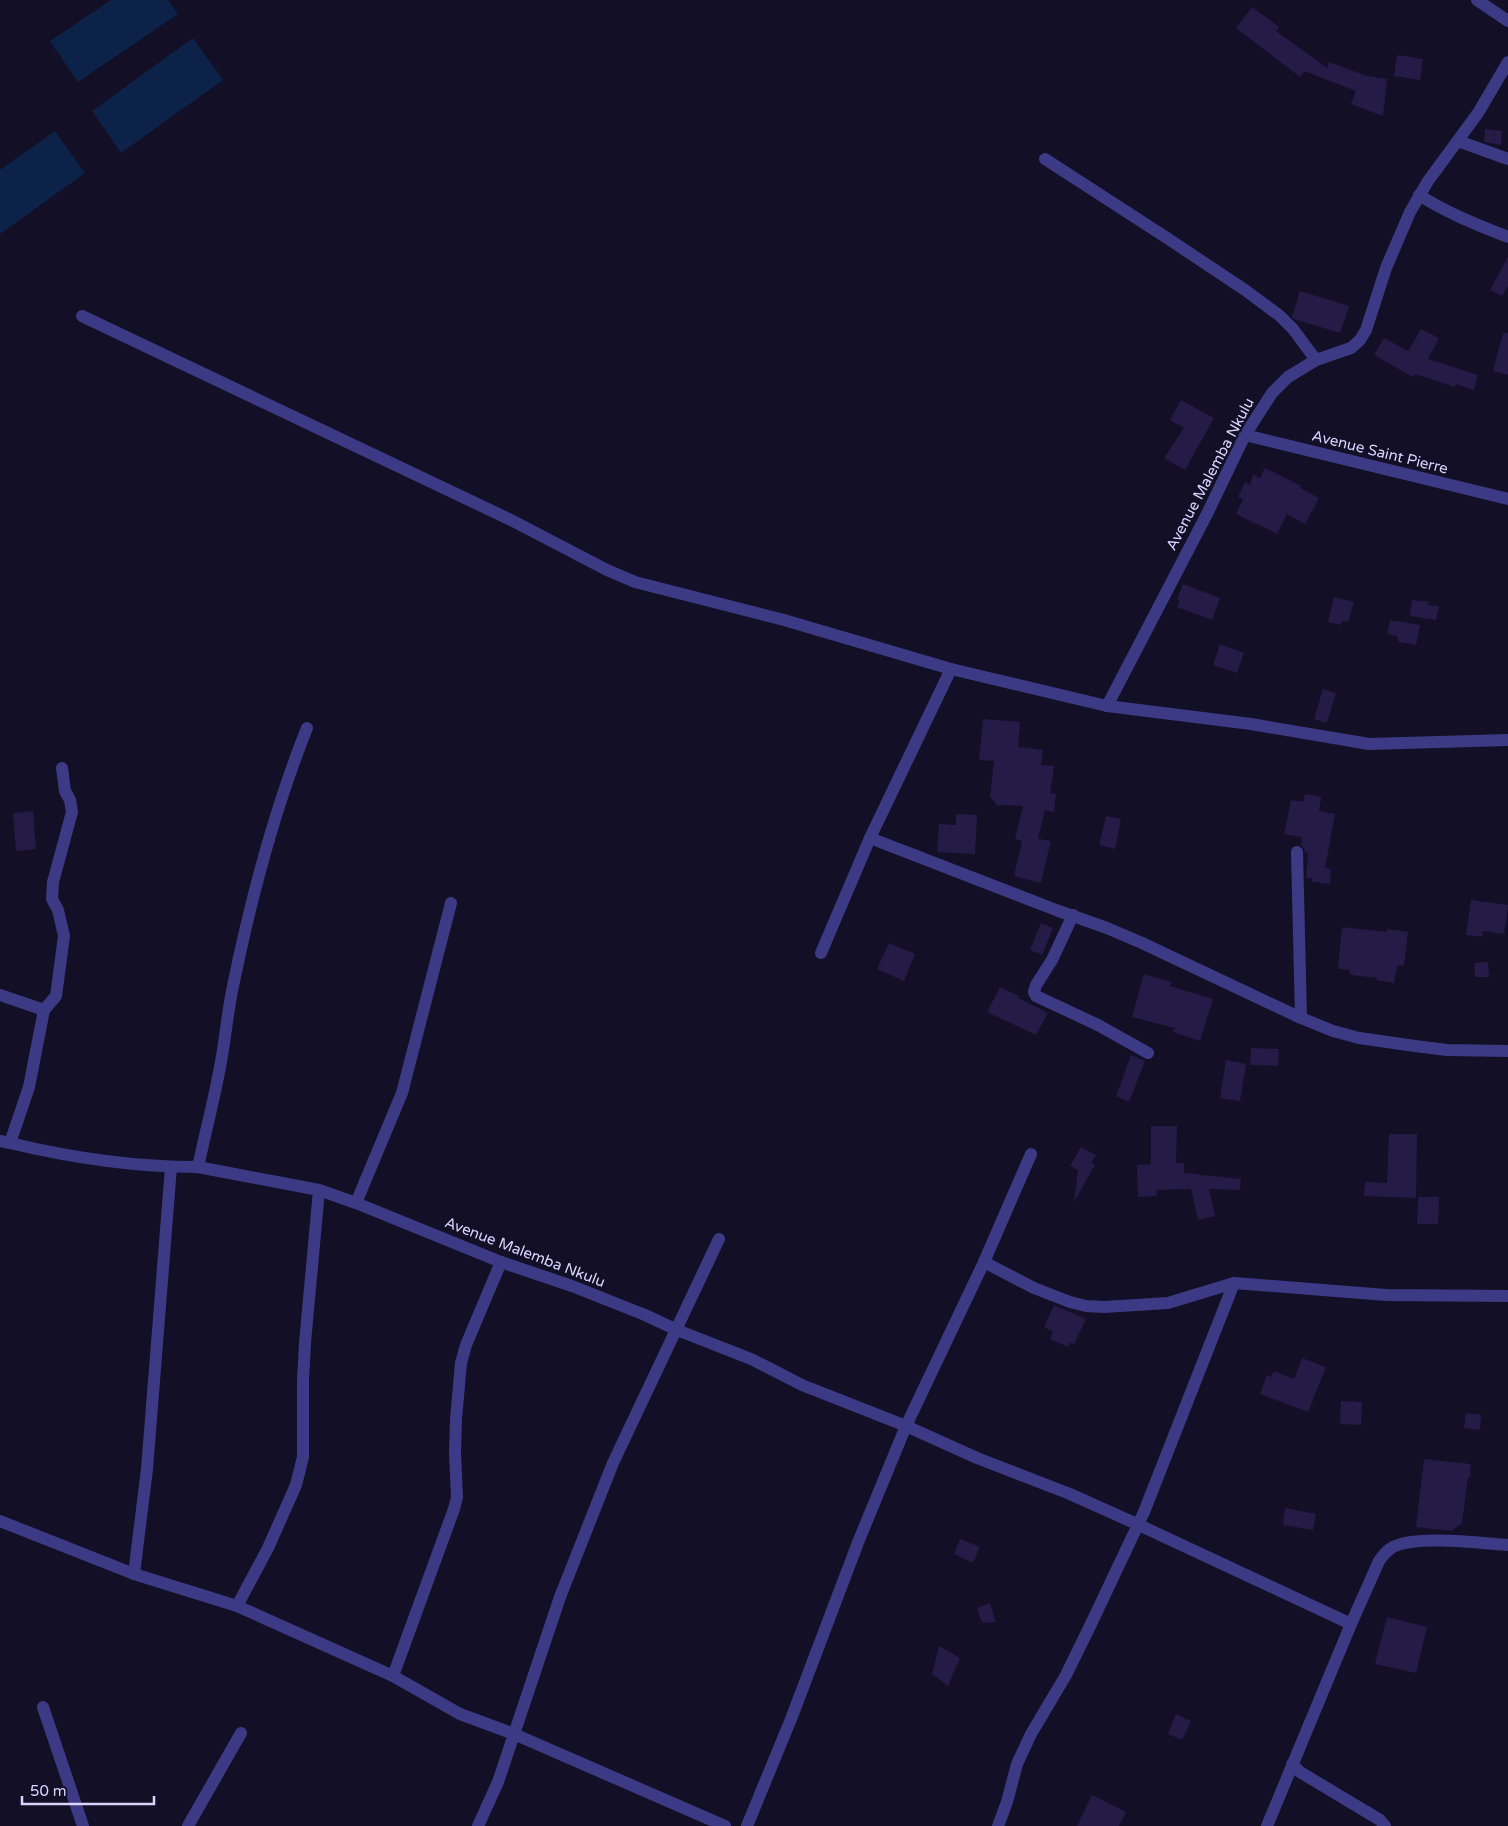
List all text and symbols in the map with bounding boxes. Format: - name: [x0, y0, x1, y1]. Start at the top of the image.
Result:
- street label: Avenue Malemba Nkulu: [1162, 395, 1258, 553]
- street label: Avenue Saint Pierre: [1310, 426, 1450, 478]
- street label: Avenue Malemba Nkulu: [442, 1213, 608, 1291]
- scale bar: [22, 1774, 155, 1806]
- text: 50 m: [30, 1782, 67, 1800]

